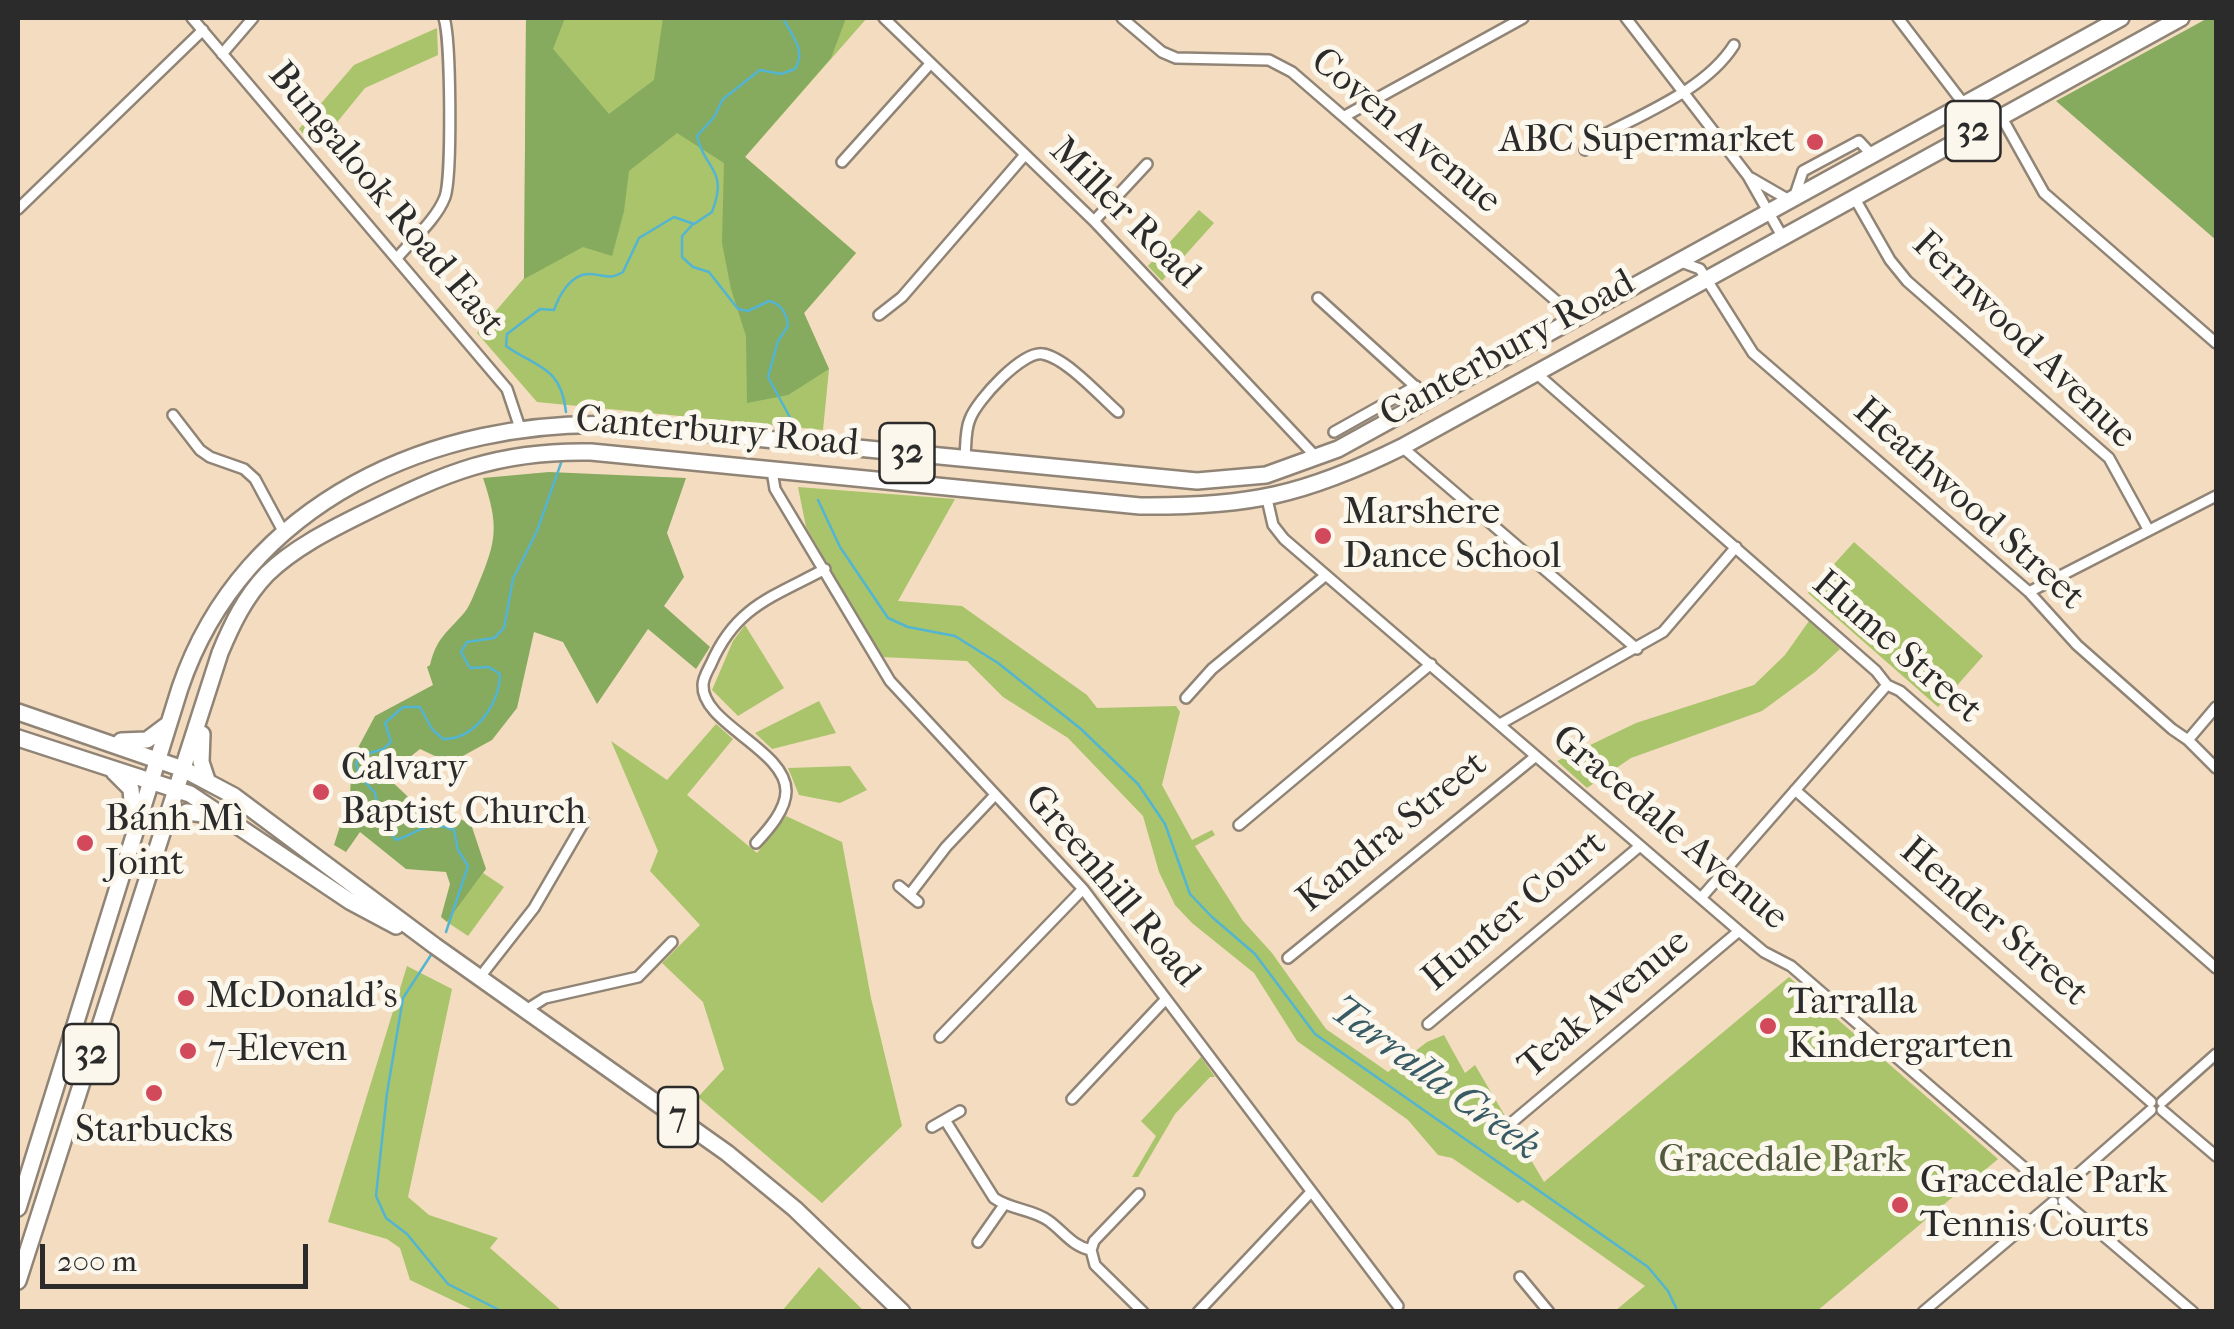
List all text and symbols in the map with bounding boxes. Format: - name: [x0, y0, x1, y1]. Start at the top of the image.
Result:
- street label: Coven Avenue: [1301, 39, 1509, 225]
- street label: Bungalook Road East: [257, 54, 513, 346]
- road number: 32: [1946, 101, 2000, 161]
- place label: ABC Supermarket: [1499, 119, 1795, 165]
- street label: Miller Road: [1039, 129, 1209, 299]
- marker: ABC Supermarket: [1804, 131, 1826, 153]
- street label: Fernwood Avenue: [1901, 222, 2145, 460]
- street label: Canterbury Road: [1373, 261, 1643, 439]
- street label: Heathwood Street: [1843, 389, 2093, 621]
- street label: Canterbury Road: [574, 398, 860, 468]
- road number: 32: [880, 423, 934, 483]
- place label: Marshere Dance School: [1343, 491, 1561, 580]
- marker: Marshere Dance School: [1312, 525, 1334, 547]
- street label: Hume Street: [1802, 562, 1990, 734]
- street label: Gracedale Avenue: [1542, 717, 1796, 941]
- street label: Kandra Street: [1289, 743, 1497, 923]
- place label: Calvary Baptist Church: [341, 747, 586, 836]
- street label: Greenhill Road: [1014, 777, 1208, 997]
- marker: Calvary Baptist Church: [310, 781, 332, 803]
- place label: Bánh Mì Joint: [105, 798, 245, 888]
- street label: Hunter Court: [1414, 822, 1616, 1002]
- street label: Hender Street: [1890, 829, 2096, 1017]
- marker: Bánh Mì Joint: [74, 832, 96, 854]
- street label: Teak Avenue: [1510, 920, 1700, 1090]
- place label: McDonald's: [206, 975, 397, 1021]
- place label: Tarralla Kindergarten: [1788, 981, 2013, 1070]
- marker: McDonald's: [175, 987, 197, 1009]
- water label: Tarralla Creek: [1319, 987, 1549, 1173]
- marker: Tarralla Kindergarten: [1757, 1015, 1779, 1037]
- road number: 32: [64, 1024, 118, 1084]
- place label: 7-Eleven: [208, 1028, 347, 1074]
- marker: 7-Eleven: [177, 1040, 199, 1062]
- marker: Starbucks: [143, 1082, 165, 1104]
- road number: 7: [658, 1087, 698, 1147]
- place label: Starbucks: [75, 1109, 233, 1155]
- park label: Gracedale Park: [1658, 1139, 1906, 1185]
- place label: Gracedale Park Tennis Courts: [1920, 1160, 2167, 1250]
- marker: Gracedale Park Tennis Courts: [1889, 1194, 1911, 1216]
- scale bar: [45, 1224, 312, 1286]
- text: 200 m: [57, 1244, 137, 1279]

